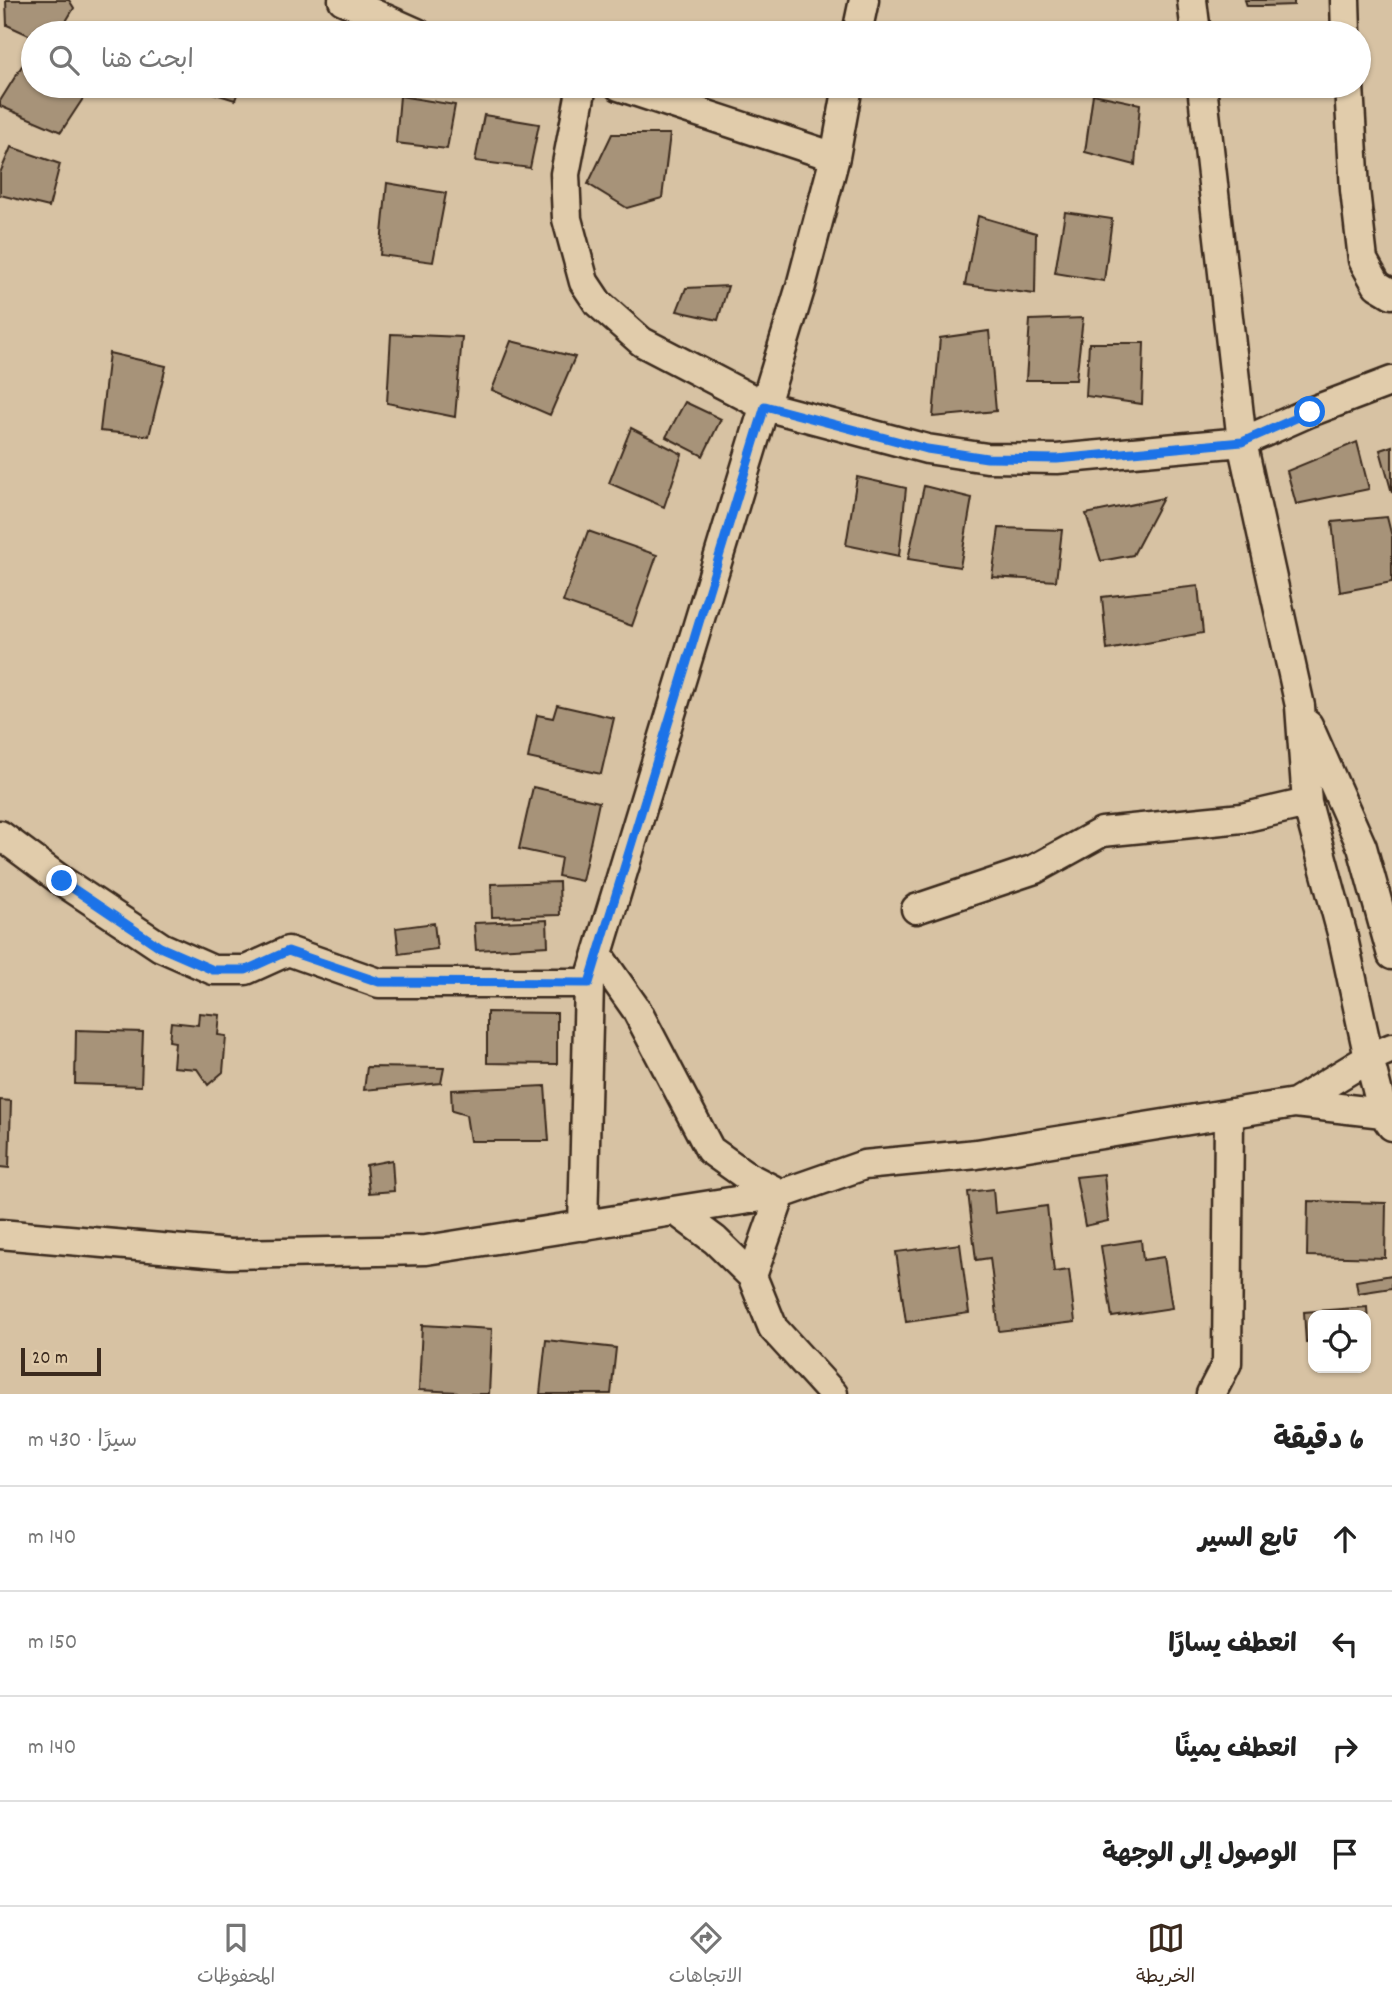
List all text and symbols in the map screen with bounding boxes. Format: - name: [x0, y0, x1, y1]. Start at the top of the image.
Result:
- search box: [21, 21, 1371, 98]
- icon: search: [45, 41, 83, 79]
- text: ابحث هنا: [101, 43, 194, 80]
- route start: [1294, 396, 1325, 427]
- route end: [46, 865, 77, 896]
- map controls: [1308, 1310, 1371, 1373]
- button: locate: [1308, 1310, 1371, 1373]
- scale bar: [21, 1345, 102, 1377]
- text: 20 m: [32, 1346, 68, 1373]
- text: 6 دقيقة: [1273, 1421, 1364, 1464]
- text: سيرًا · 430 m: [28, 1425, 137, 1458]
- icon: ahead: [1326, 1520, 1364, 1558]
- text: 140 m: [28, 1522, 76, 1555]
- text: تابع السير: [1198, 1522, 1297, 1559]
- icon: left: [1326, 1625, 1364, 1663]
- text: 150 m: [28, 1627, 77, 1660]
- text: انعطف يسارًا: [1168, 1627, 1297, 1664]
- icon: right: [1326, 1730, 1364, 1768]
- text: 140 m: [28, 1732, 76, 1765]
- text: انعطف يمينًا: [1175, 1732, 1297, 1769]
- icon: arrive: [1326, 1835, 1364, 1873]
- text: الوصول إلى الوجهة: [1102, 1837, 1297, 1874]
- tab: المحفوظات: [197, 1919, 275, 1992]
- tab: الاتجاهات: [669, 1919, 742, 1992]
- tab: الخريطة: [1136, 1919, 1195, 1992]

